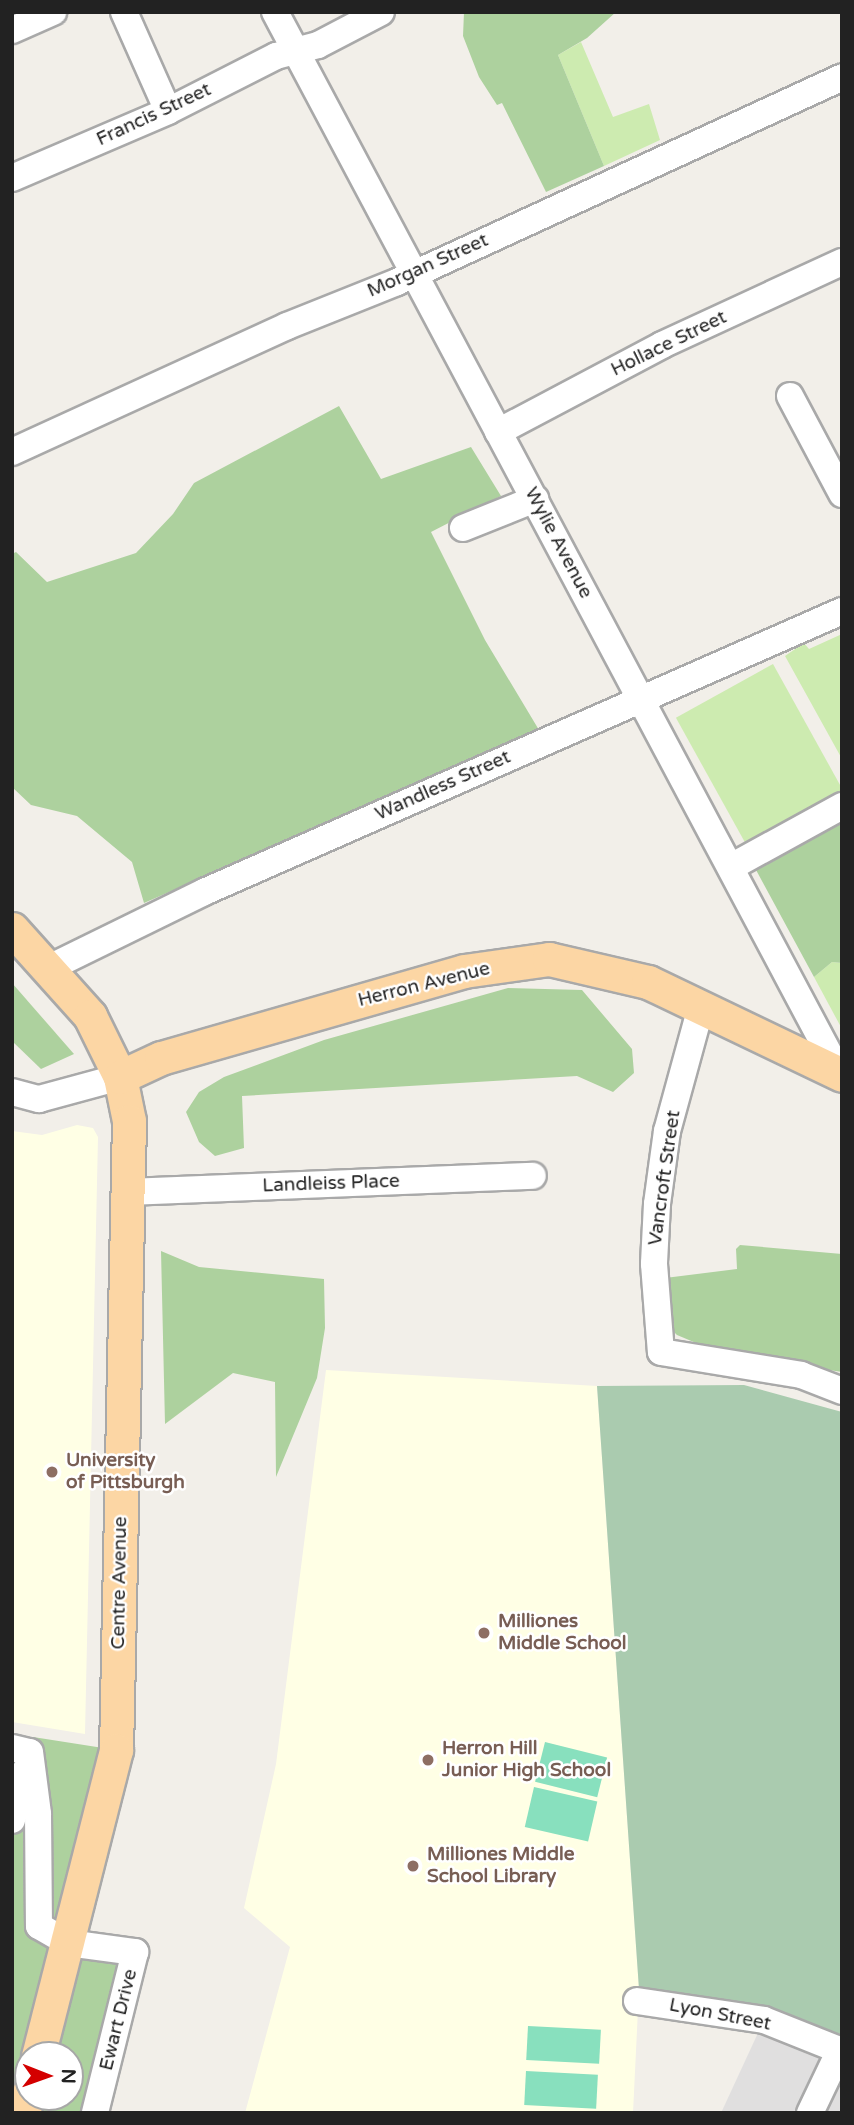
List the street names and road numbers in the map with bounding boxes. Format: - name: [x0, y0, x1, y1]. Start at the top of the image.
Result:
- street label: Francis Street: [93, 79, 215, 151]
- street label: Morgan Street: [364, 229, 492, 303]
- street label: Hollace Street: [607, 306, 731, 382]
- street label: Wylie Avenue: [519, 484, 597, 602]
- street label: Wandless Street: [372, 746, 514, 826]
- street label: Herron Avenue: [356, 958, 492, 1012]
- street label: Vancroft Street: [644, 1109, 686, 1247]
- street label: Landleiss Place: [262, 1170, 400, 1198]
- street label: Centre Avenue: [107, 1516, 133, 1650]
- street label: Ewart Drive: [95, 1967, 143, 2073]
- street label: Lyon Street: [667, 1994, 773, 2036]

